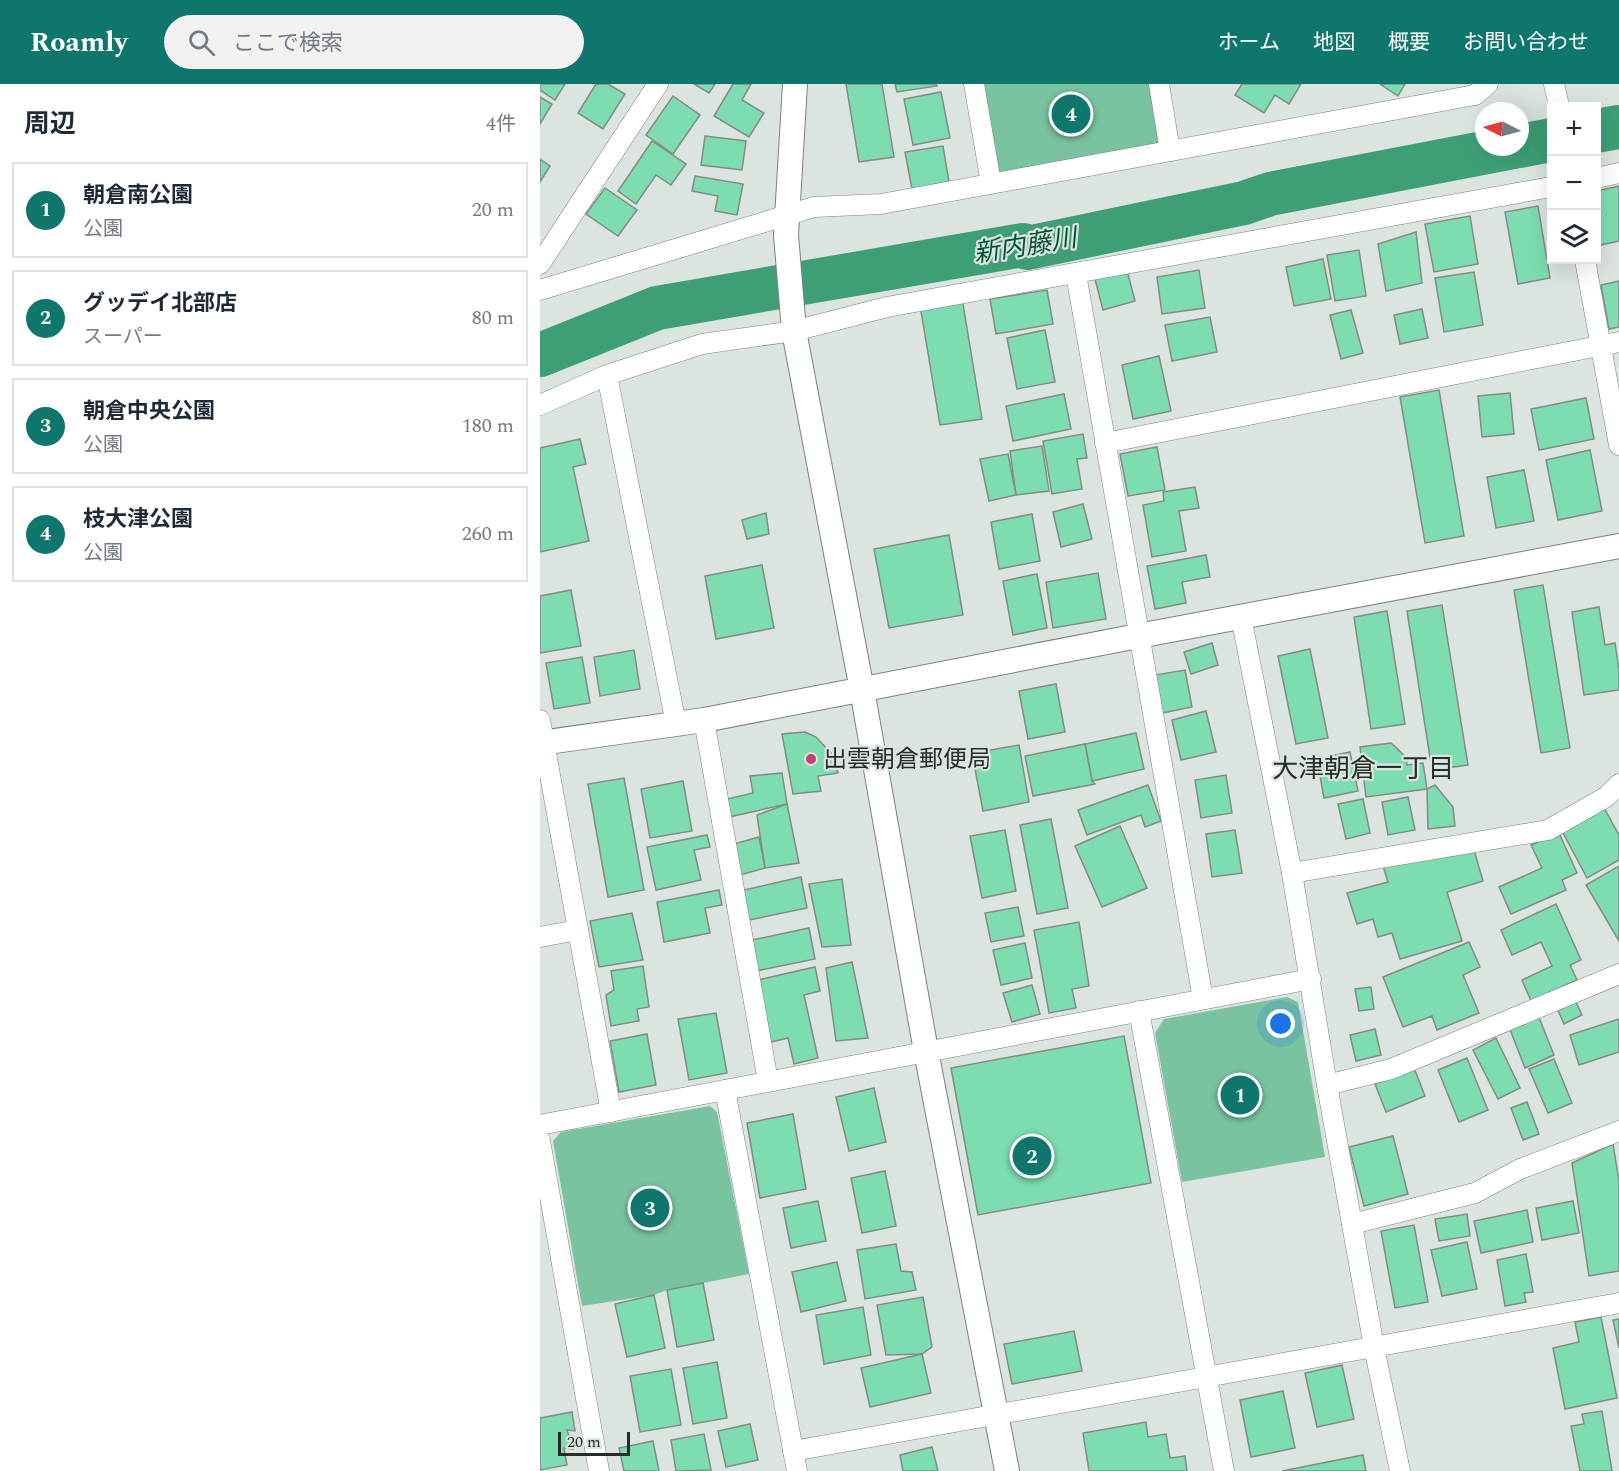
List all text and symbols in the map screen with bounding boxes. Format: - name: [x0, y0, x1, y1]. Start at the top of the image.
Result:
- search box: [164, 15, 584, 69]
- text: Roamly: [30, 21, 128, 64]
- icon: search: [185, 26, 218, 59]
- text: ここで検索: [233, 27, 343, 60]
- text: ホーム: [1218, 27, 1280, 59]
- text: 地図: [1313, 27, 1355, 59]
- text: 概要: [1388, 27, 1430, 59]
- text: お問い合わせ: [1463, 27, 1589, 59]
- pin: 4: [1052, 92, 1090, 136]
- north arrow: [1475, 102, 1529, 156]
- map controls: [1547, 102, 1601, 264]
- button: +: [1547, 102, 1601, 156]
- text: 周辺: [24, 104, 76, 144]
- text: 4件: [486, 109, 516, 139]
- button: −: [1547, 156, 1601, 210]
- text: 朝倉南公園: [83, 179, 193, 212]
- text: 1: [40, 195, 51, 225]
- text: 20 m: [472, 195, 514, 225]
- button: layers: [1547, 210, 1601, 264]
- text: 公園: [83, 214, 123, 244]
- water label: 新内藤川: [971, 218, 1083, 274]
- text: グッデイ北部店: [83, 287, 237, 320]
- text: 2: [40, 303, 51, 333]
- text: 80 m: [472, 303, 514, 333]
- text: スーパー: [83, 322, 163, 352]
- text: 朝倉中央公園: [83, 395, 215, 428]
- text: 3: [40, 411, 51, 441]
- text: 180 m: [462, 411, 514, 441]
- text: 公園: [83, 430, 123, 460]
- text: 枝大津公園: [83, 503, 193, 536]
- text: 4: [40, 519, 51, 549]
- text: 260 m: [462, 519, 514, 549]
- text: 公園: [83, 538, 123, 568]
- place label: 出雲朝倉郵便局: [823, 742, 991, 778]
- district label: 大津朝倉一丁目: [1272, 749, 1454, 789]
- marker: 出雲朝倉郵便局: [804, 752, 818, 766]
- your location: [1266, 1009, 1295, 1038]
- pin: 1: [1220, 1072, 1260, 1118]
- pin: 2: [1012, 1134, 1052, 1178]
- pin: 3: [630, 1186, 670, 1230]
- scale bar: [558, 1429, 630, 1456]
- text: 20 m: [567, 1430, 601, 1454]

